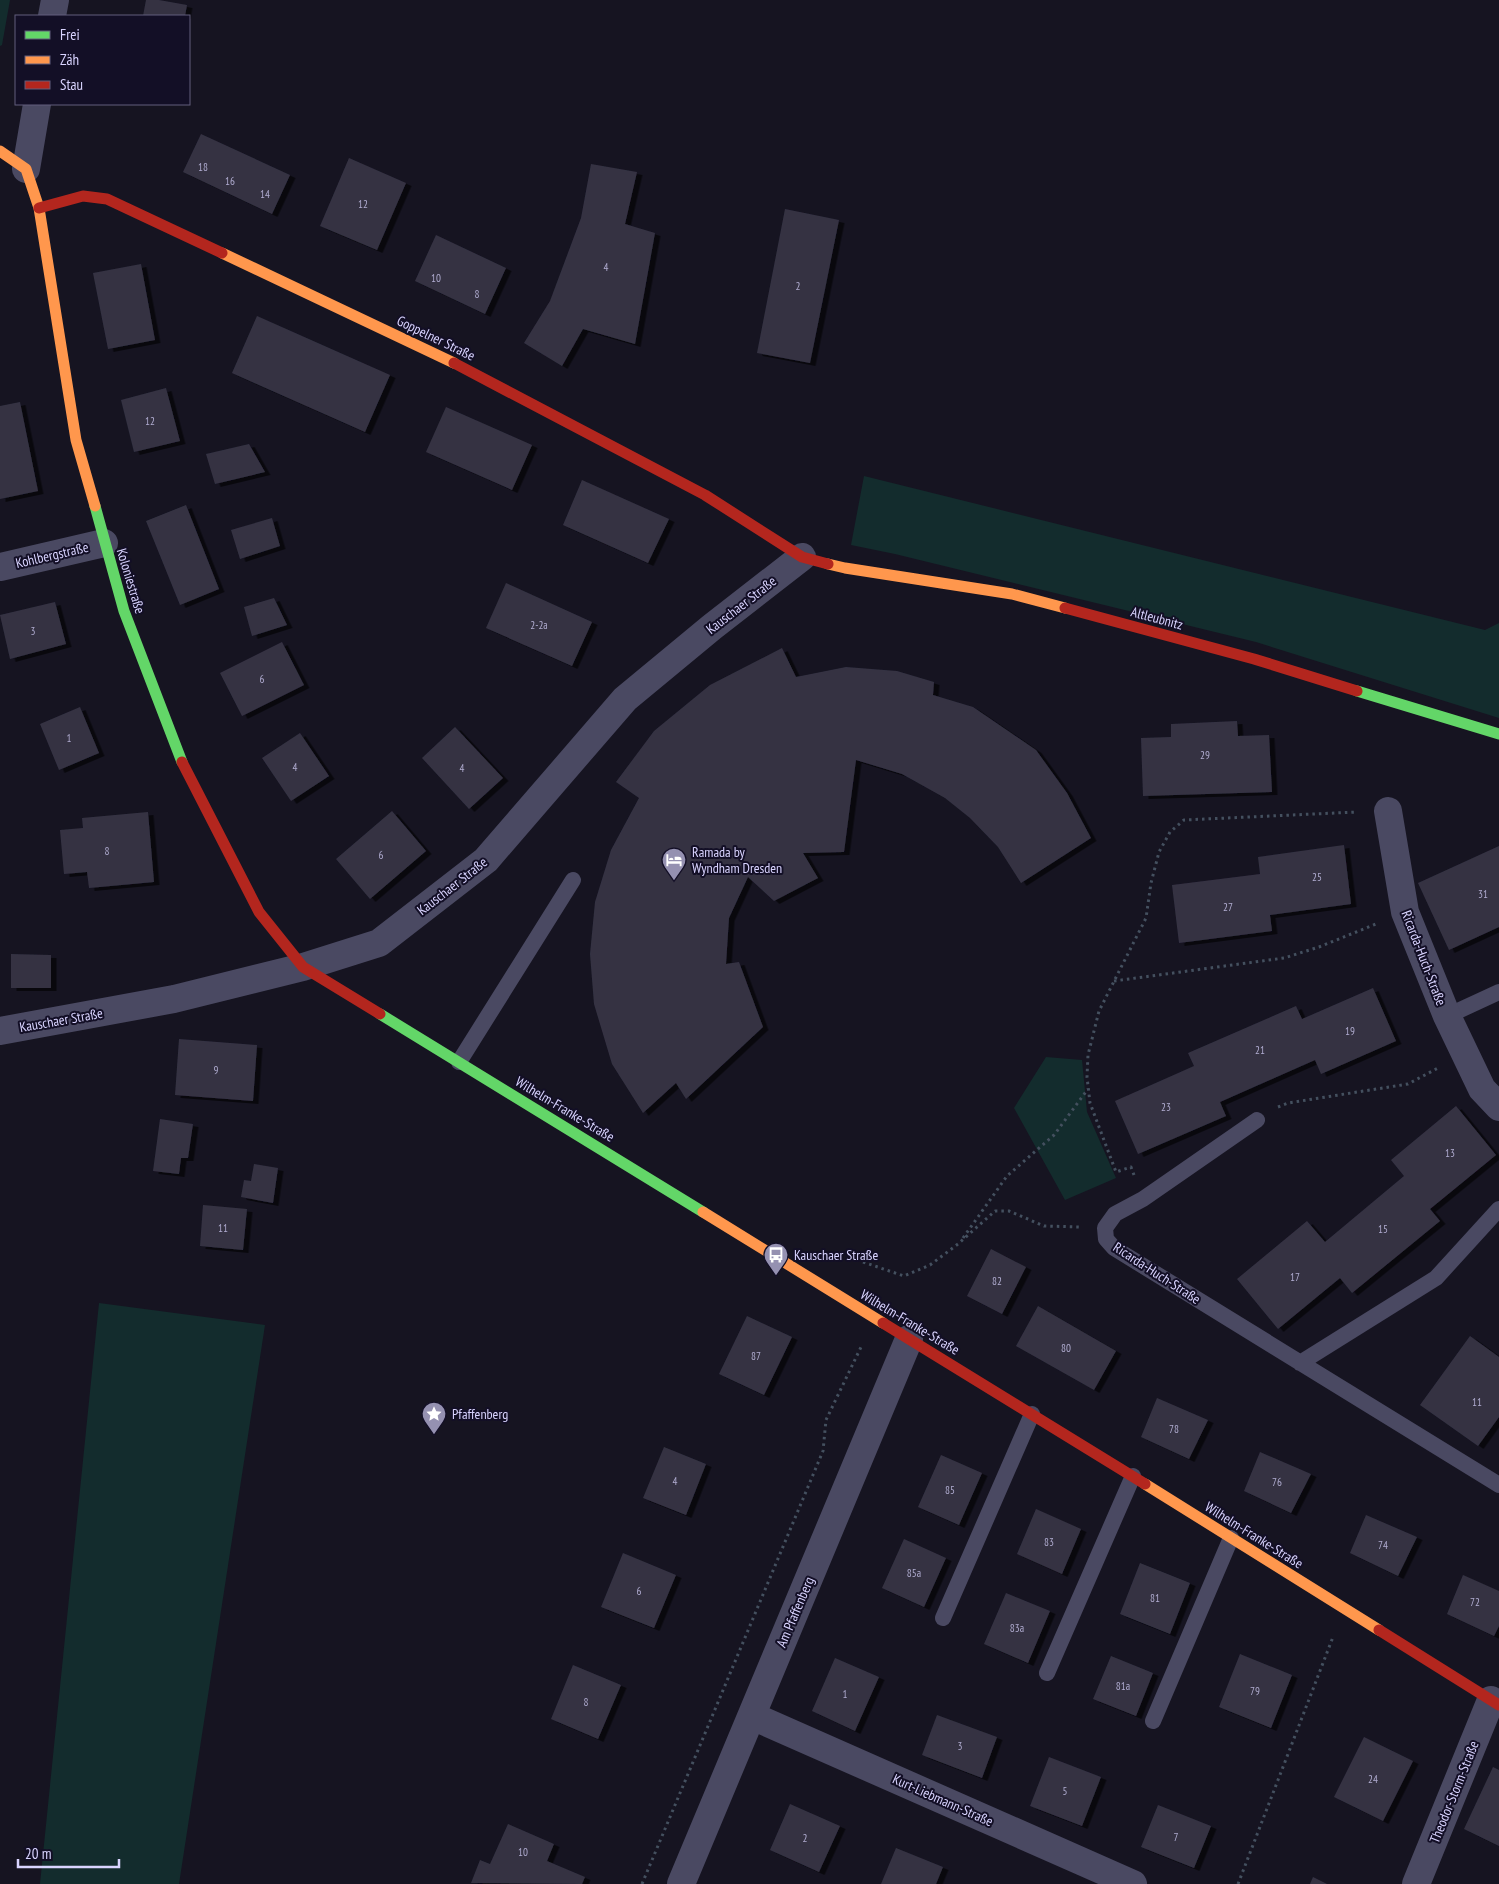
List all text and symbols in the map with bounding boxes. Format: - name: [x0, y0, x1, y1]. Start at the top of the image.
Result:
- legend: [15, 15, 190, 105]
- text: Frei: [60, 25, 80, 44]
- text: Zäh: [60, 50, 79, 69]
- text: Stau: [60, 75, 83, 94]
- house number: 18: [198, 160, 208, 174]
- house number: 16: [225, 174, 235, 188]
- house number: 14: [260, 187, 270, 201]
- house number: 12: [358, 197, 368, 211]
- house number: 4: [604, 260, 609, 274]
- house number: 10: [431, 271, 441, 285]
- house number: 2: [796, 279, 801, 293]
- house number: 8: [475, 287, 480, 301]
- street label: Goppelner Straße: [394, 311, 478, 365]
- house number: 12: [145, 414, 155, 428]
- street label: Kohlbergstraße: [14, 538, 90, 572]
- street label: Koloniestraße: [113, 546, 150, 616]
- street label: Kauschaer Straße: [702, 572, 780, 638]
- street label: Altleubnitz: [1129, 602, 1185, 634]
- house number: 2-2a: [530, 618, 548, 632]
- house number: 3: [31, 624, 36, 638]
- house number: 6: [260, 672, 265, 686]
- house number: 1: [67, 731, 72, 745]
- house number: 29: [1200, 748, 1210, 762]
- house number: 4: [293, 760, 298, 774]
- house number: 4: [460, 761, 465, 775]
- place label: Ramada by Wyndham Dresden: [692, 843, 782, 877]
- house number: 8: [105, 844, 110, 858]
- hotel icon: Ramada by Wyndham Dresden: [661, 847, 687, 881]
- house number: 6: [379, 848, 384, 862]
- street label: Kauschaer Straße: [413, 853, 491, 919]
- house number: 25: [1312, 870, 1322, 884]
- house number: 31: [1478, 887, 1488, 901]
- house number: 27: [1223, 900, 1233, 914]
- street label: Ricarda-Huch-Straße: [1398, 908, 1451, 1008]
- street label: Kauschaer Straße: [18, 1004, 104, 1036]
- house number: 19: [1345, 1024, 1355, 1038]
- house number: 21: [1255, 1043, 1265, 1057]
- house number: 9: [214, 1063, 219, 1077]
- street label: Wilhelm-Franke-Straße: [512, 1072, 618, 1146]
- house number: 23: [1161, 1100, 1171, 1114]
- house number: 13: [1445, 1146, 1455, 1160]
- house number: 11: [218, 1221, 228, 1235]
- house number: 15: [1378, 1222, 1388, 1236]
- street label: Ricarda-Huch-Straße: [1110, 1238, 1204, 1308]
- bus stop icon: Kauschaer Straße: [763, 1242, 789, 1276]
- place label: Kauschaer Straße: [794, 1246, 878, 1264]
- house number: 17: [1290, 1270, 1300, 1284]
- house number: 82: [992, 1274, 1002, 1288]
- street label: Wilhelm-Franke-Straße: [857, 1285, 963, 1359]
- house number: 80: [1061, 1341, 1071, 1355]
- house number: 87: [751, 1349, 761, 1363]
- house number: 11: [1472, 1395, 1482, 1409]
- place icon: Pfaffenberg: [421, 1401, 447, 1435]
- place label: Pfaffenberg: [452, 1405, 508, 1423]
- house number: 78: [1169, 1422, 1179, 1436]
- house number: 4: [673, 1474, 678, 1488]
- house number: 76: [1272, 1475, 1282, 1489]
- house number: 85: [945, 1483, 955, 1497]
- street label: Wilhelm-Franke-Straße: [1202, 1498, 1307, 1573]
- house number: 83: [1044, 1535, 1054, 1549]
- house number: 74: [1378, 1538, 1388, 1552]
- house number: 85a: [907, 1566, 921, 1580]
- street label: Am Pfaffenberg: [772, 1574, 818, 1650]
- house number: 6: [637, 1584, 642, 1598]
- house number: 81: [1150, 1591, 1160, 1605]
- house number: 72: [1470, 1595, 1480, 1609]
- house number: 83a: [1010, 1621, 1024, 1635]
- house number: 81a: [1116, 1679, 1130, 1693]
- house number: 79: [1250, 1684, 1260, 1698]
- house number: 1: [843, 1687, 848, 1701]
- house number: 8: [584, 1695, 589, 1709]
- street label: Theodor-Storm-Straße: [1425, 1738, 1483, 1846]
- house number: 3: [958, 1739, 963, 1753]
- street label: Kurt-Liebmann-Straße: [890, 1770, 996, 1830]
- house number: 24: [1368, 1772, 1378, 1786]
- house number: 5: [1063, 1784, 1068, 1798]
- house number: 7: [1174, 1830, 1179, 1844]
- house number: 2: [803, 1831, 808, 1845]
- scale bar: [18, 1836, 119, 1868]
- text: 20 m: [25, 1844, 51, 1863]
- house number: 10: [518, 1845, 528, 1859]

